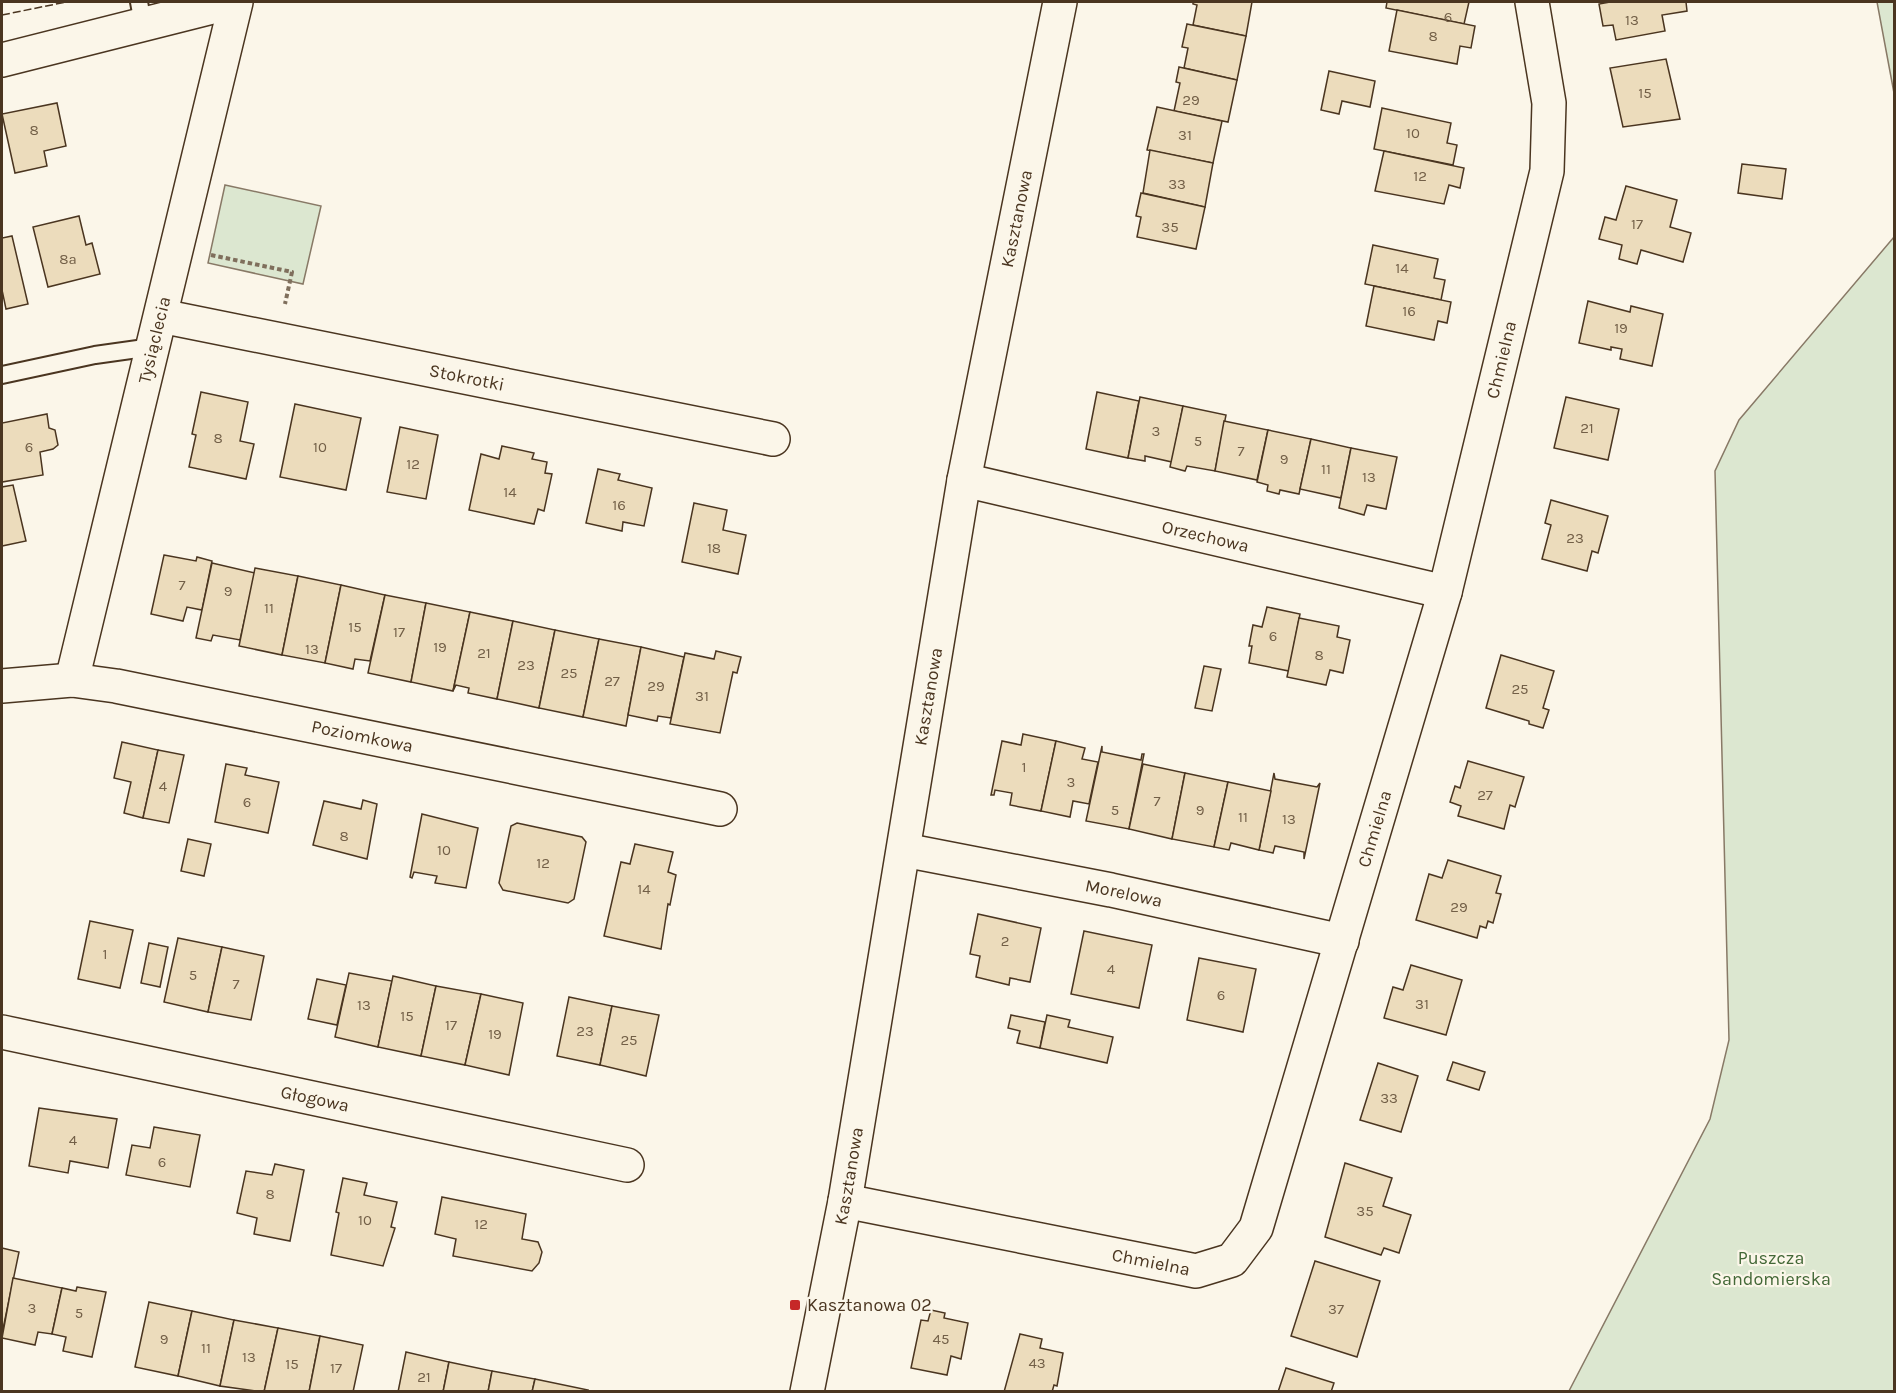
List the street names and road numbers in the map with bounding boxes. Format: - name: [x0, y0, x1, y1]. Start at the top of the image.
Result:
- street label: Kasztanowa: [996, 168, 1037, 270]
- street label: Tysiąclecia: [133, 294, 175, 386]
- street label: Chmielna: [1481, 319, 1521, 401]
- street label: Stokrotki: [427, 359, 506, 396]
- street label: Orzechowa: [1160, 515, 1251, 557]
- street label: Kasztanowa: [909, 646, 947, 747]
- street label: Poziomkowa: [309, 715, 415, 757]
- street label: Chmielna: [1353, 788, 1396, 870]
- street label: Morelowa: [1083, 874, 1165, 912]
- street label: Głogowa: [279, 1081, 351, 1117]
- street label: Kasztanowa: [829, 1125, 868, 1227]
- street label: Chmielna: [1110, 1243, 1192, 1281]

